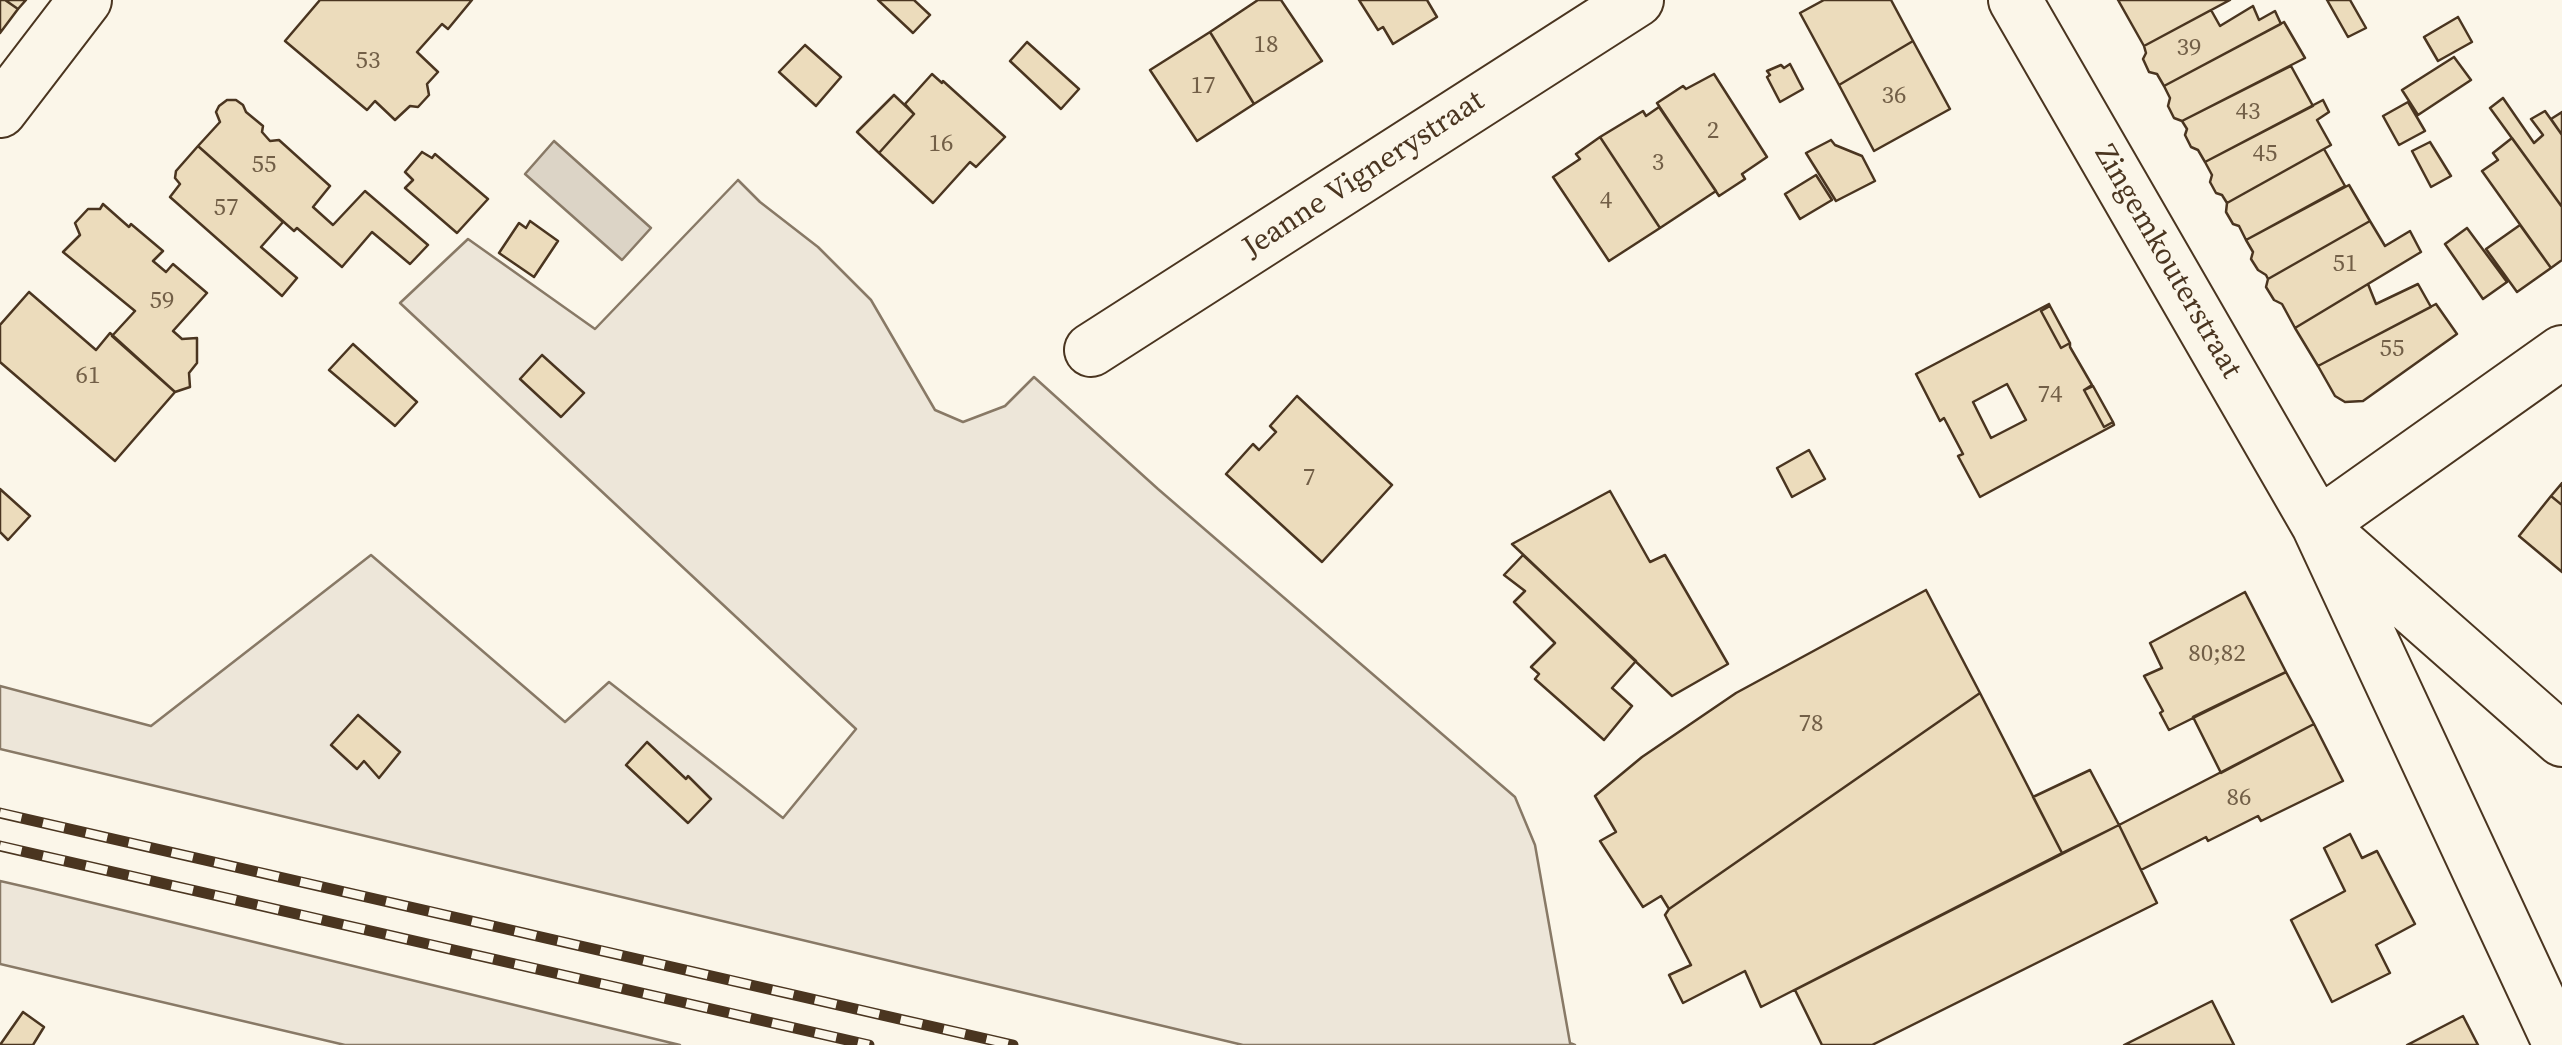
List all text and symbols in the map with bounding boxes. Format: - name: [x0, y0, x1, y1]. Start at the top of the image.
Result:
- house number: 18: [1254, 31, 1278, 61]
- house number: 39: [2177, 34, 2201, 64]
- house number: 53: [356, 47, 380, 77]
- house number: 17: [1191, 72, 1215, 102]
- house number: 36: [1882, 82, 1906, 112]
- street label: Jeanne Vignerystraat: [1237, 84, 1491, 266]
- house number: 43: [2236, 98, 2260, 128]
- house number: 2: [1707, 117, 1719, 147]
- house number: 16: [929, 130, 953, 160]
- street label: Zingemkouterstraat: [2086, 139, 2248, 385]
- house number: 45: [2253, 140, 2277, 170]
- house number: 3: [1652, 149, 1664, 179]
- house number: 55: [252, 151, 276, 181]
- house number: 4: [1600, 187, 1612, 217]
- house number: 57: [214, 194, 238, 224]
- house number: 51: [2333, 250, 2357, 280]
- house number: 59: [150, 287, 174, 317]
- house number: 55: [2380, 335, 2404, 365]
- house number: 61: [76, 362, 100, 392]
- house number: 74: [2038, 381, 2062, 411]
- house number: 7: [1303, 464, 1315, 494]
- house number: 80;82: [2188, 640, 2246, 670]
- house number: 78: [1799, 710, 1823, 740]
- house number: 86: [2227, 784, 2251, 814]

